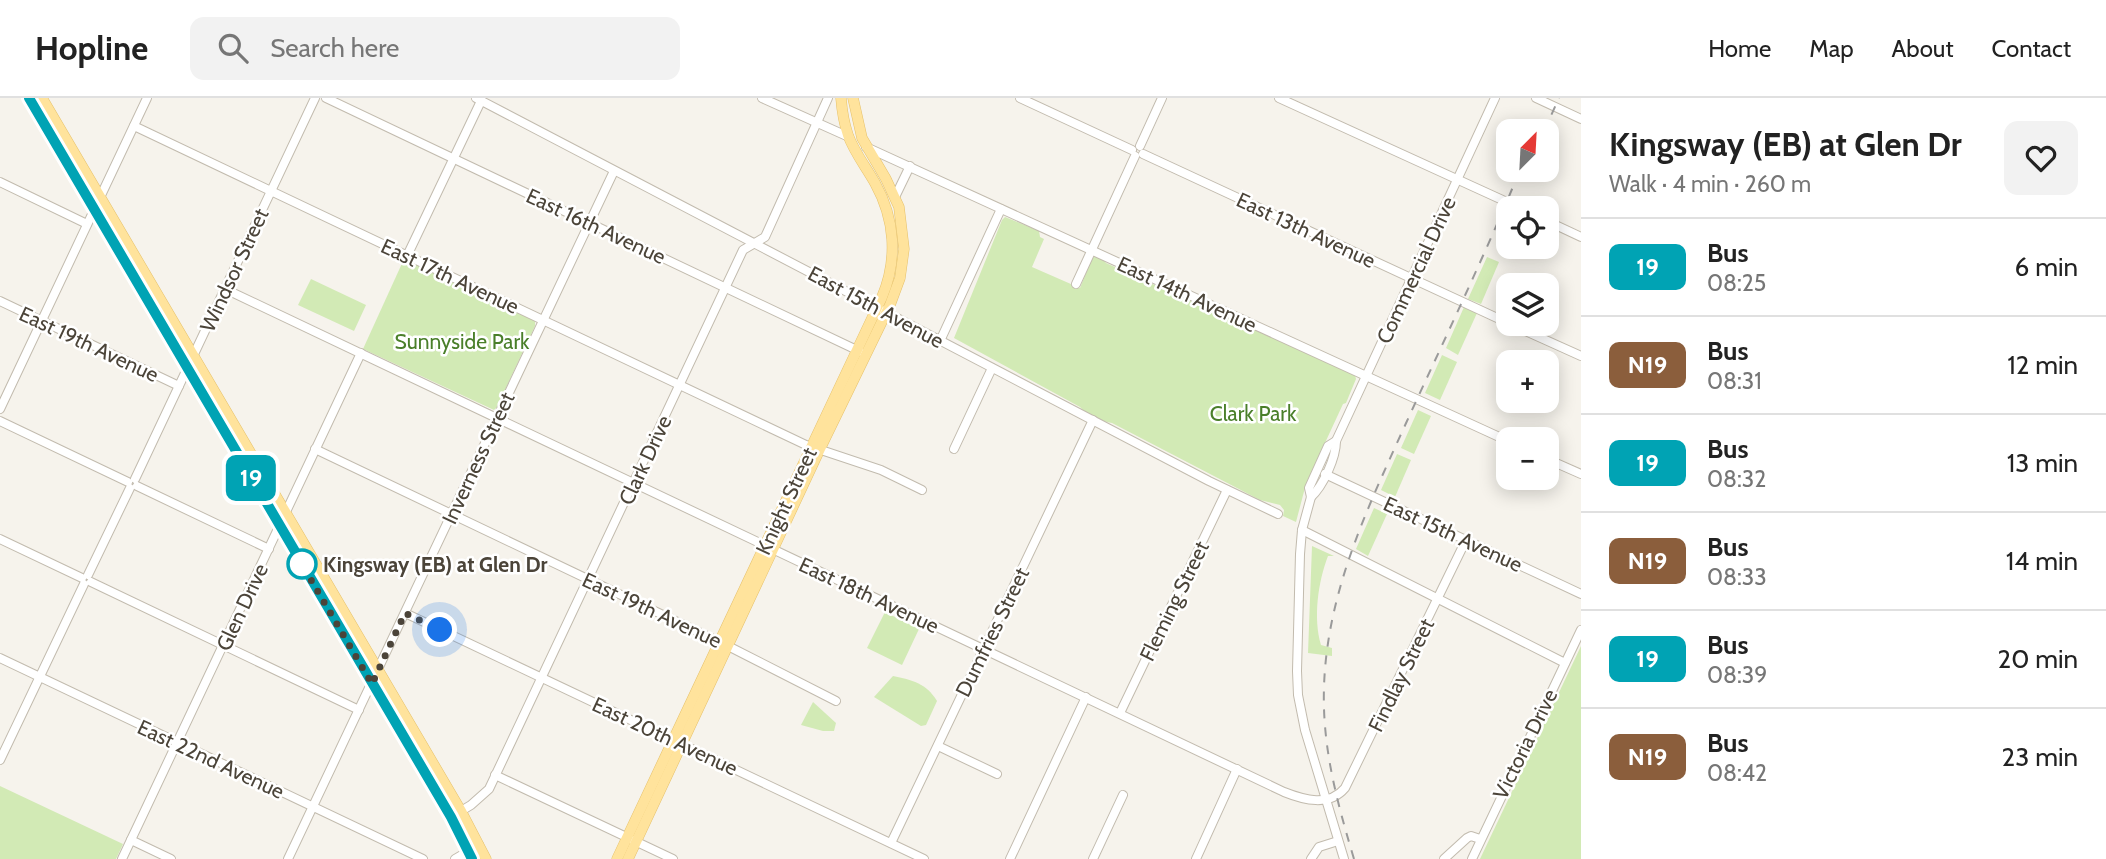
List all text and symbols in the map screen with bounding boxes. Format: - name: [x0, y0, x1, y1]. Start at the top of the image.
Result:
- search box: [190, 17, 680, 80]
- text: Hopline: [35, 28, 148, 68]
- icon: search: [214, 29, 252, 67]
- text: Search here: [270, 32, 399, 64]
- text: Home: [1708, 34, 1771, 63]
- text: Map: [1809, 34, 1854, 63]
- text: About: [1892, 34, 1954, 63]
- text: Contact: [1992, 34, 2071, 63]
- north arrow: [1496, 119, 1559, 182]
- map controls: [1496, 119, 1559, 490]
- button: heart: [2004, 121, 2078, 195]
- text: Kingsway (EB) at Glen Dr: [1609, 124, 1962, 164]
- text: Walk · 4 min · 260 m: [1609, 170, 1811, 198]
- street label: East 16th Avenue: [522, 183, 670, 269]
- street label: East 13th Avenue: [1233, 187, 1380, 273]
- street label: Commercial Drive: [1371, 192, 1461, 347]
- button: locate: [1496, 196, 1559, 259]
- street label: Windsor Street: [195, 204, 273, 336]
- street label: East 17th Avenue: [377, 233, 523, 319]
- text: Bus: [1707, 237, 1748, 269]
- street label: East 14th Avenue: [1113, 251, 1261, 337]
- text: 6 min: [2015, 251, 2078, 283]
- text: 19: [1636, 252, 1659, 281]
- street label: East 15th Avenue: [804, 261, 948, 353]
- text: 08:25: [1707, 269, 1766, 297]
- button: layers: [1496, 273, 1559, 336]
- street label: East 19th Avenue: [15, 301, 163, 387]
- park label: Sunnyside Park: [395, 329, 530, 354]
- text: Bus: [1707, 335, 1748, 367]
- text: 12 min: [2007, 349, 2078, 381]
- button: +: [1496, 350, 1559, 413]
- text: N19: [1628, 350, 1667, 379]
- text: 08:31: [1707, 367, 1762, 395]
- street label: Inverness Street: [437, 388, 519, 528]
- park label: Clark Park: [1210, 401, 1297, 426]
- street label: Clark Drive: [613, 411, 677, 509]
- button: −: [1496, 427, 1559, 490]
- text: Bus: [1707, 433, 1748, 465]
- street label: Knight Street: [750, 443, 822, 559]
- text: 13 min: [2007, 447, 2078, 479]
- text: 19: [1636, 448, 1659, 477]
- line badge: 19: [219, 455, 282, 501]
- text: 19: [240, 463, 262, 492]
- text: 08:32: [1707, 465, 1766, 493]
- street label: East 15th Avenue: [1380, 491, 1527, 577]
- text: Bus: [1707, 531, 1748, 563]
- street label: Fleming Street: [1134, 537, 1214, 665]
- text: 14 min: [2006, 545, 2078, 577]
- text: N19: [1628, 546, 1667, 575]
- marker: Kingsway (EB) at Glen Dr: [287, 549, 317, 579]
- place label: Kingsway (EB) at Glen Dr: [323, 552, 547, 577]
- street label: East 18th Avenue: [795, 552, 943, 638]
- street label: Glen Drive: [211, 559, 273, 654]
- street label: Dumfries Street: [950, 563, 1034, 701]
- text: 08:33: [1707, 563, 1767, 591]
- street label: East 19th Avenue: [578, 567, 726, 653]
- your location: [422, 612, 457, 647]
- street label: Findlay Street: [1363, 614, 1439, 736]
- text: Bus: [1707, 629, 1748, 661]
- text: 20 min: [1998, 643, 2078, 675]
- text: 19: [1636, 644, 1659, 673]
- text: 08:39: [1707, 661, 1767, 689]
- street label: Victoria Drive: [1488, 685, 1562, 803]
- street label: East 20th Avenue: [588, 691, 742, 781]
- street label: East 22nd Avenue: [134, 714, 289, 804]
- text: Bus: [1707, 727, 1748, 759]
- text: 23 min: [2002, 741, 2078, 773]
- text: N19: [1628, 742, 1667, 771]
- text: 08:42: [1707, 759, 1767, 787]

